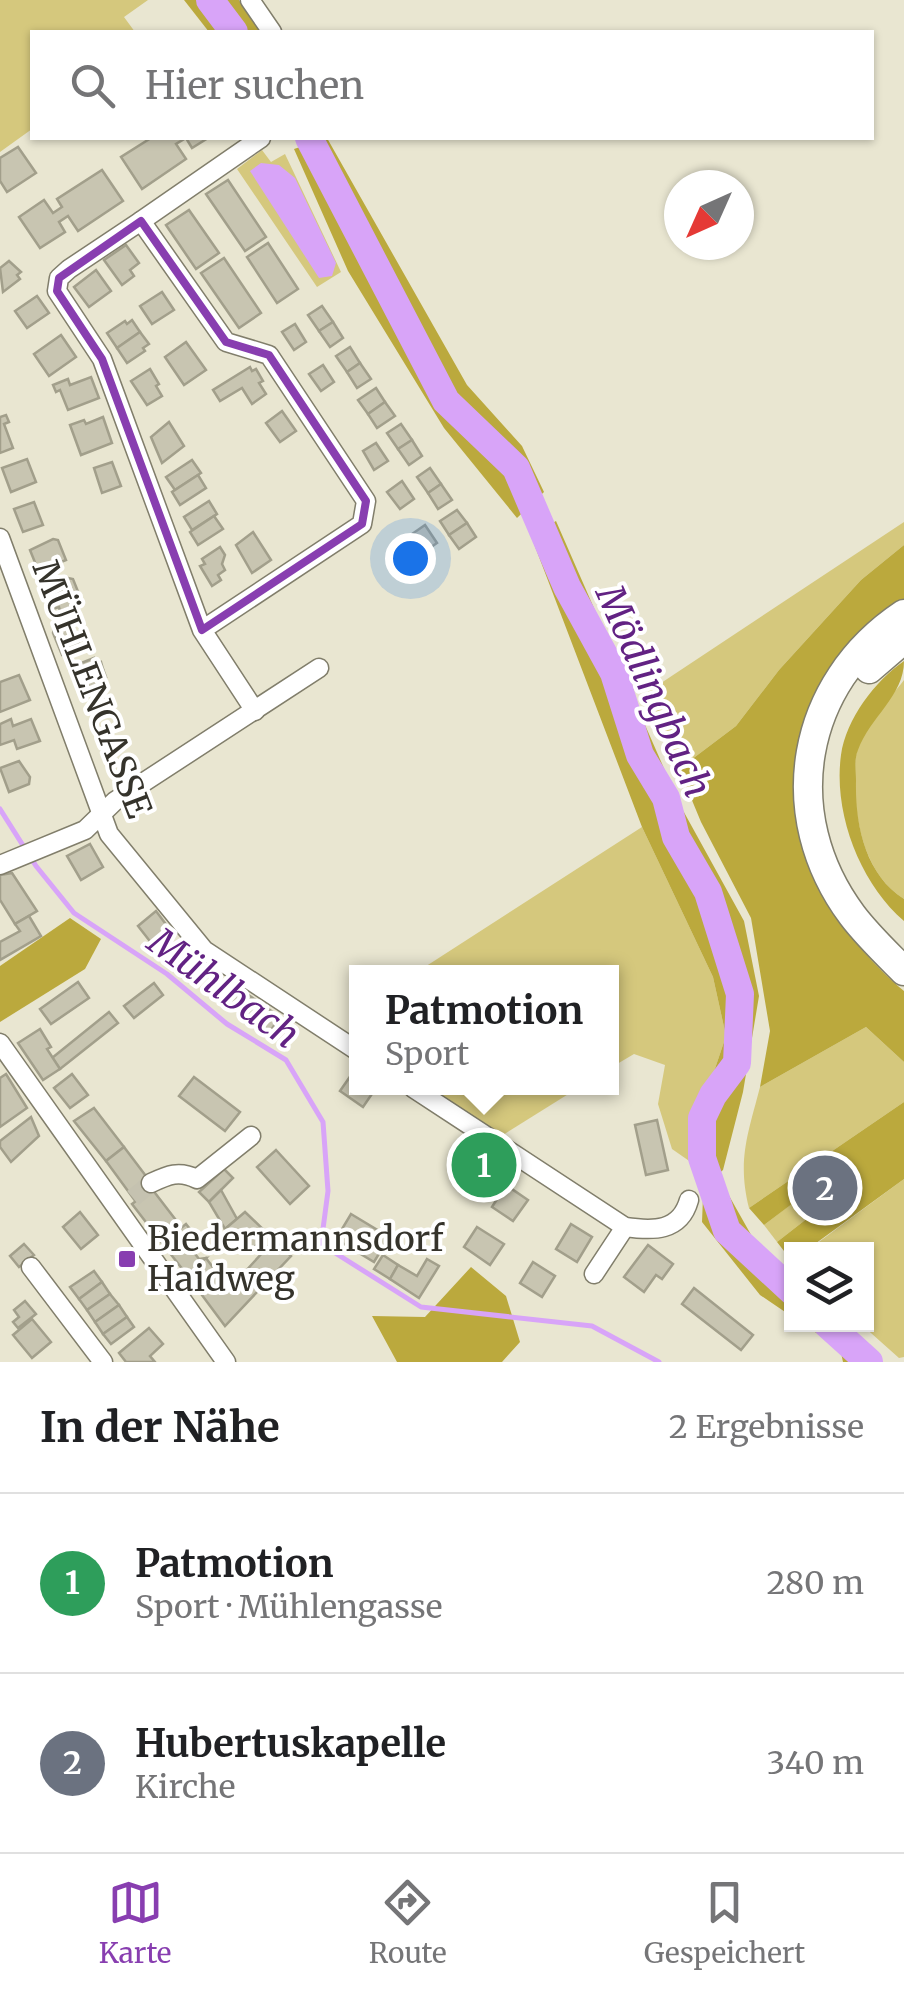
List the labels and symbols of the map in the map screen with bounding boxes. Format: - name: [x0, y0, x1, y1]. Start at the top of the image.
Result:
- north arrow: [664, 170, 754, 260]
- your location: [385, 533, 436, 584]
- street label: MÜHLENGASSE: [23, 554, 161, 824]
- water label: Mödlingbach: [585, 576, 722, 805]
- water label: Mühlbach: [138, 916, 308, 1058]
- pin: 1: [452, 1128, 516, 1202]
- pin: 2: [792, 1150, 858, 1226]
- place label: Biedermannsdorf Haidweg: [147, 1217, 445, 1301]
- marker: Biedermannsdorf Haidweg: [116, 1248, 138, 1270]

